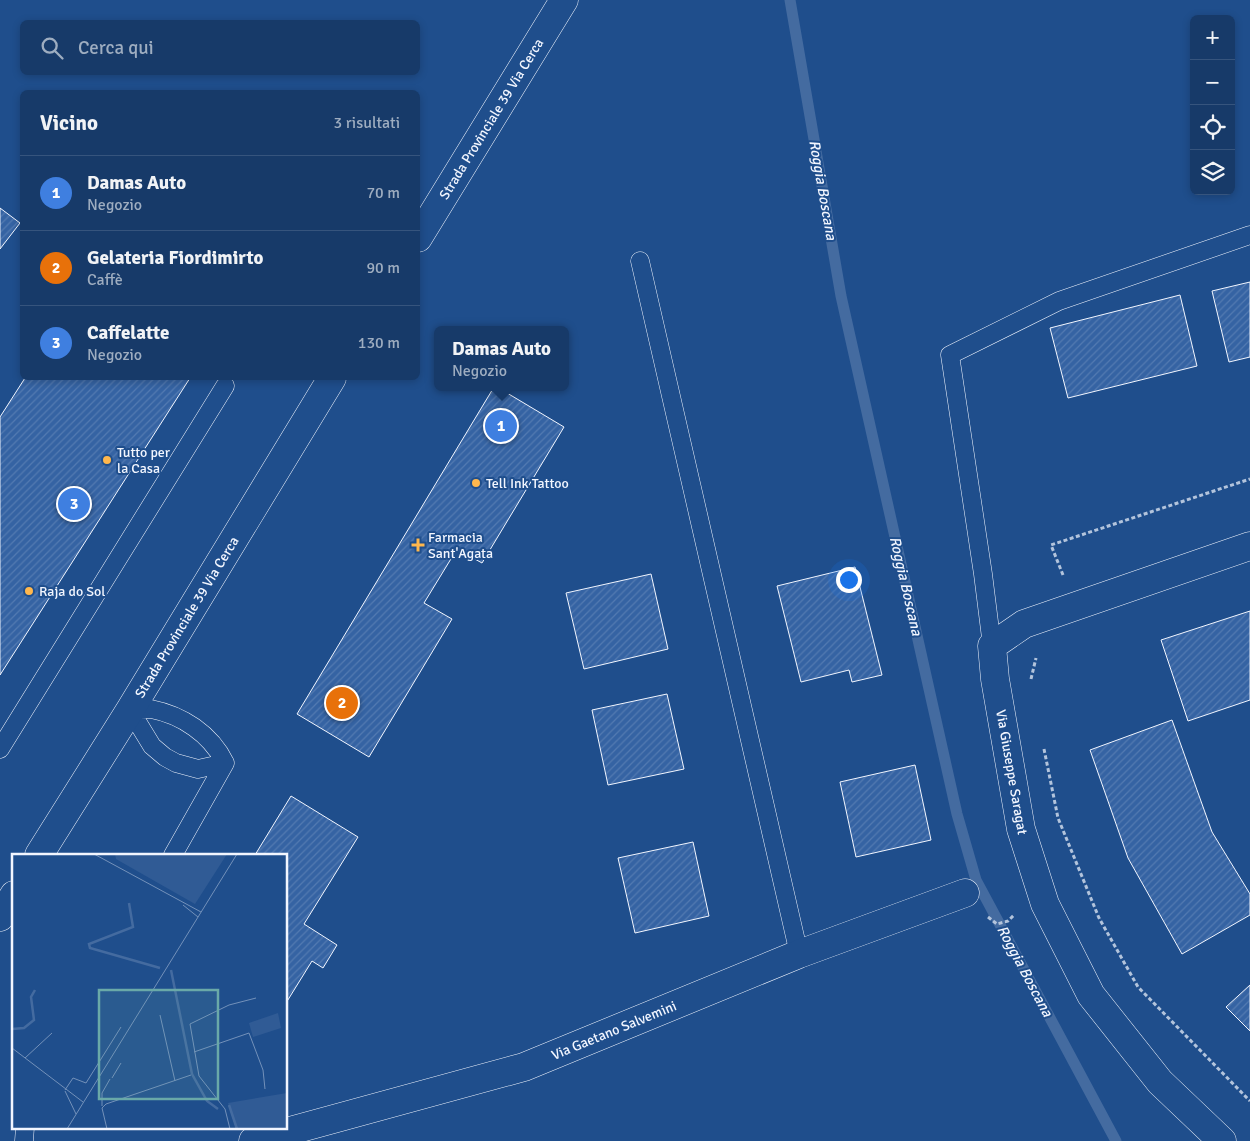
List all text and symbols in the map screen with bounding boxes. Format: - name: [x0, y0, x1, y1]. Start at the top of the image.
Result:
- map controls: [1190, 15, 1235, 195]
- button: +: [1190, 15, 1235, 60]
- search box: [20, 20, 420, 75]
- icon: search: [38, 34, 66, 62]
- street label: Strada Provinciale 39 Via Cerca: [436, 35, 547, 203]
- text: Cerca qui: [78, 36, 154, 60]
- button: −: [1190, 60, 1235, 105]
- button: locate: [1190, 105, 1235, 150]
- text: Vicino: [40, 110, 98, 136]
- text: 3 risultati: [334, 113, 400, 133]
- water label: Roggia Boscana: [805, 139, 841, 242]
- button: layers: [1190, 150, 1235, 195]
- text: Damas Auto: [87, 171, 186, 195]
- text: 1: [52, 183, 60, 203]
- text: 70 m: [366, 183, 400, 203]
- text: Negozio: [87, 195, 142, 215]
- text: Gelateria Fiordimirto: [87, 246, 264, 270]
- text: 2: [52, 258, 60, 278]
- text: 90 m: [366, 258, 400, 278]
- text: Caffè: [87, 270, 123, 290]
- text: Caffelatte: [87, 321, 169, 345]
- popup: [434, 326, 569, 391]
- text: 3: [52, 333, 60, 353]
- text: 130 m: [358, 333, 400, 353]
- text: Damas Auto: [452, 337, 551, 361]
- text: Negozio: [87, 345, 142, 365]
- text: Negozio: [452, 361, 507, 381]
- pin: 1: [485, 407, 517, 445]
- place label: Tutto per la Casa: [117, 444, 171, 477]
- marker: Tutto per la Casa: [101, 454, 113, 466]
- place label: Tell Ink Tattoo: [486, 475, 569, 492]
- marker: Tell Ink Tattoo: [470, 477, 482, 489]
- pin: 3: [58, 485, 90, 523]
- place label: Farmacia Sant'Agata: [428, 529, 493, 562]
- street label: Strada Provinciale 39 Via Cerca: [131, 534, 243, 701]
- water label: Roggia Boscana: [886, 535, 926, 638]
- marker: Farmacia Sant'Agata: [412, 539, 424, 551]
- your location: [836, 567, 862, 593]
- place label: Raja do Sol: [39, 583, 105, 600]
- marker: Raja do Sol: [23, 585, 35, 597]
- pin: 2: [326, 684, 358, 722]
- street label: Via Giuseppe Saragat: [992, 708, 1031, 836]
- inset map: [12, 854, 288, 1128]
- water label: Roggia Boscana: [993, 922, 1057, 1020]
- street label: Via Gaetano Salvemini: [549, 997, 679, 1064]

